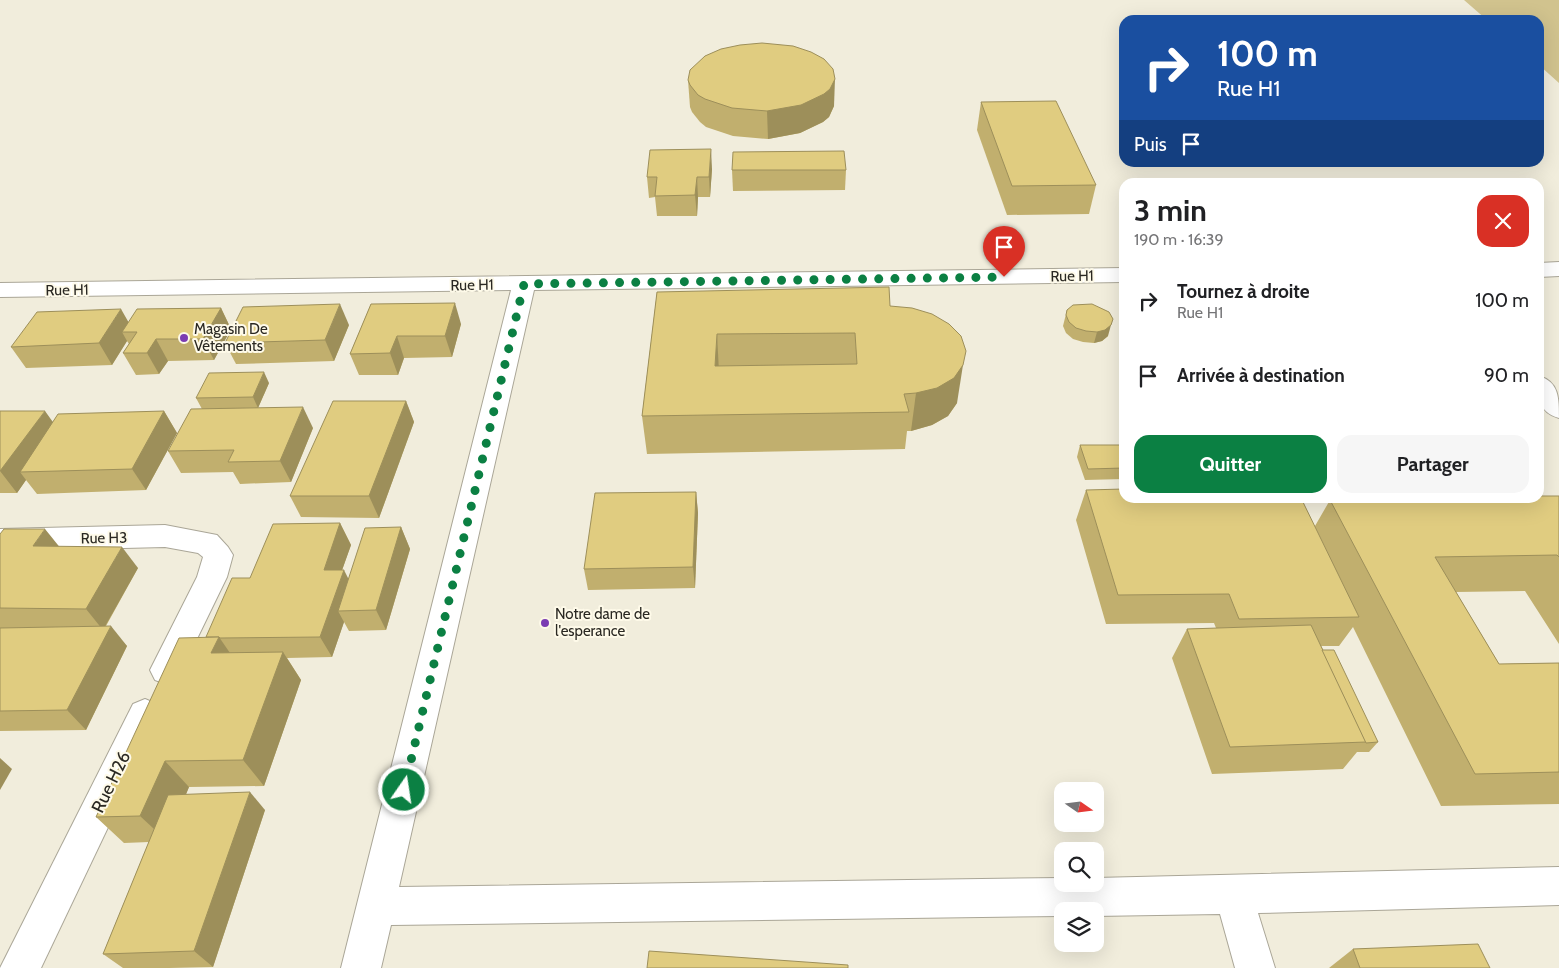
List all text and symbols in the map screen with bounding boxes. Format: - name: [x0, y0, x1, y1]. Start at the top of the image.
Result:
- text: 100 m: [1217, 32, 1318, 75]
- icon: right: [1134, 35, 1199, 100]
- text: Rue H1: [1217, 75, 1280, 102]
- icon: arrive: [1177, 130, 1205, 158]
- text: Puis: [1134, 133, 1167, 156]
- text: 3 min: [1134, 192, 1207, 229]
- button: close: [1477, 195, 1529, 247]
- pin: [983, 226, 1025, 277]
- text: 190 m · 16:39: [1134, 230, 1224, 249]
- icon: arrive: [990, 233, 1018, 261]
- street label: Rue H1: [1050, 267, 1094, 285]
- street label: Rue H1: [450, 276, 494, 294]
- text: Tournez à droite: [1177, 280, 1310, 303]
- street label: Rue H1: [45, 281, 89, 299]
- icon: right: [1134, 287, 1162, 315]
- text: 100 m: [1475, 289, 1529, 312]
- text: Rue H1: [1177, 303, 1223, 322]
- place label: Magasin De Vêtements: [194, 320, 268, 355]
- marker: Magasin De Vêtements: [178, 332, 190, 344]
- icon: arrive: [1134, 362, 1162, 390]
- text: Arrivée à destination: [1177, 364, 1345, 387]
- text: 90 m: [1484, 364, 1529, 387]
- button: Quitter: [1134, 435, 1327, 493]
- button: Partager: [1337, 435, 1529, 493]
- street label: Rue H3: [81, 529, 127, 547]
- place label: Notre dame de l'esperance: [555, 605, 650, 640]
- marker: Notre dame de l'esperance: [539, 617, 551, 629]
- street label: Rue H26: [87, 748, 135, 816]
- position arrow: [377, 763, 429, 815]
- north arrow: [1054, 782, 1104, 832]
- map controls: [1054, 782, 1104, 952]
- button: search: [1054, 842, 1104, 892]
- button: layers: [1054, 902, 1104, 952]

